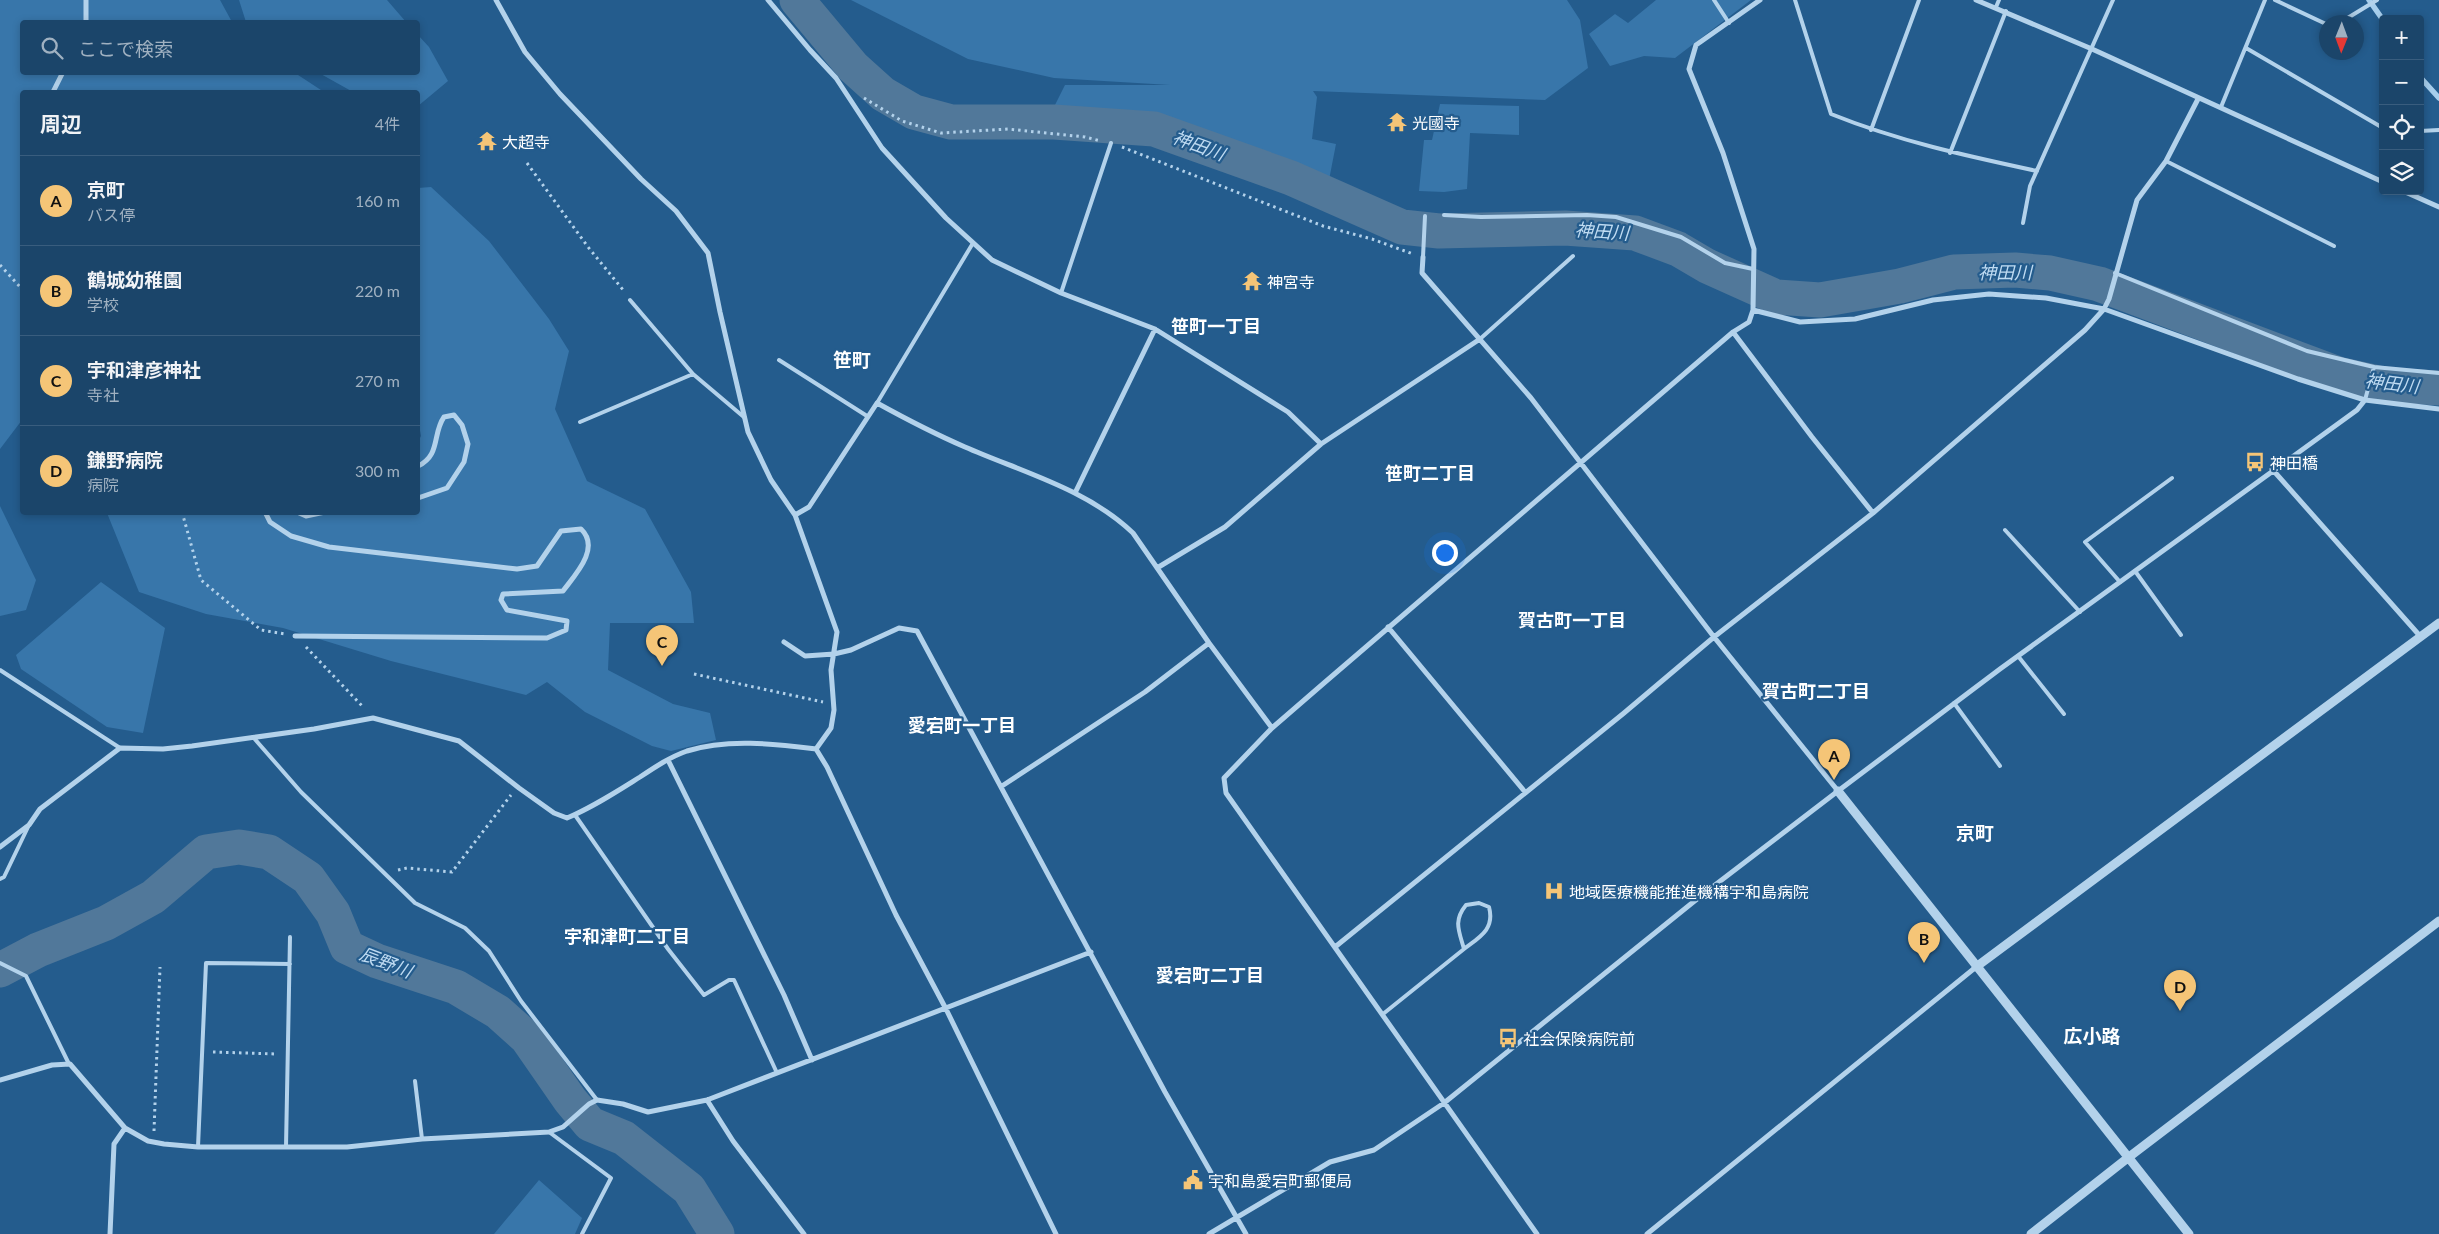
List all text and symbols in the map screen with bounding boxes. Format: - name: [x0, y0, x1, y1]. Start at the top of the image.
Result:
- north arrow: [2319, 15, 2364, 60]
- map controls: [2379, 15, 2424, 195]
- button: +: [2379, 15, 2424, 60]
- search box: [20, 20, 420, 75]
- icon: search: [38, 34, 66, 62]
- text: ここで検索: [78, 37, 173, 60]
- button: −: [2379, 60, 2424, 105]
- button: locate: [2379, 105, 2424, 150]
- text: 周辺: [40, 111, 82, 136]
- temple icon: 光國寺: [1386, 111, 1408, 133]
- place label: 光國寺: [1412, 113, 1460, 132]
- text: 4件: [375, 114, 400, 133]
- water label: 神田川: [1170, 125, 1230, 165]
- temple icon: 大超寺: [476, 130, 498, 152]
- place label: 大超寺: [502, 132, 550, 151]
- button: layers: [2379, 150, 2424, 195]
- text: 京町: [87, 178, 125, 201]
- text: A: [50, 191, 62, 210]
- text: 160 m: [355, 191, 400, 210]
- text: バス停: [87, 205, 135, 224]
- water label: 神田川: [1574, 218, 1632, 244]
- water label: 神田川: [1978, 261, 2034, 283]
- text: 鶴城幼稚園: [87, 268, 182, 291]
- temple icon: 神宮寺: [1241, 270, 1263, 292]
- place label: 神宮寺: [1267, 272, 1315, 291]
- text: B: [51, 281, 61, 300]
- text: 220 m: [355, 281, 400, 300]
- text: 学校: [87, 295, 119, 314]
- district label: 笹町一丁目: [1171, 315, 1261, 337]
- district label: 笹町: [833, 348, 871, 371]
- text: 宇和津彦神社: [87, 358, 201, 381]
- water label: 神田川: [2364, 369, 2422, 397]
- text: C: [51, 371, 61, 390]
- text: 270 m: [355, 371, 400, 390]
- text: 寺社: [87, 385, 119, 404]
- text: 鎌野病院: [87, 448, 163, 471]
- bus stop icon: 神田橋: [2244, 451, 2266, 473]
- place label: 神田橋: [2270, 453, 2318, 472]
- text: D: [50, 461, 62, 480]
- text: 300 m: [355, 461, 400, 480]
- district label: 笹町二丁目: [1385, 462, 1475, 484]
- text: 病院: [87, 475, 119, 494]
- your location: [1432, 540, 1458, 566]
- district label: 賀古町一丁目: [1518, 609, 1626, 631]
- pin: C: [646, 625, 678, 666]
- district label: 賀古町二丁目: [1762, 680, 1870, 702]
- district label: 愛宕町一丁目: [908, 714, 1016, 736]
- pin: A: [1818, 739, 1850, 780]
- district label: 京町: [1956, 821, 1994, 844]
- hospital icon: 地域医療機能推進機構宇和島病院: [1543, 880, 1565, 902]
- place label: 地域医療機能推進機構宇和島病院: [1569, 882, 1809, 901]
- pin: B: [1908, 922, 1940, 963]
- district label: 宇和津町二丁目: [564, 925, 690, 947]
- water label: 辰野川: [357, 942, 417, 983]
- district label: 愛宕町二丁目: [1156, 964, 1264, 986]
- pin: D: [2164, 970, 2196, 1011]
- district label: 広小路: [2063, 1024, 2121, 1047]
- bus stop icon: 社会保険病院前: [1497, 1027, 1519, 1049]
- place label: 社会保険病院前: [1523, 1029, 1635, 1048]
- public building icon: 宇和島愛宕町郵便局: [1182, 1169, 1204, 1191]
- place label: 宇和島愛宕町郵便局: [1208, 1171, 1352, 1190]

